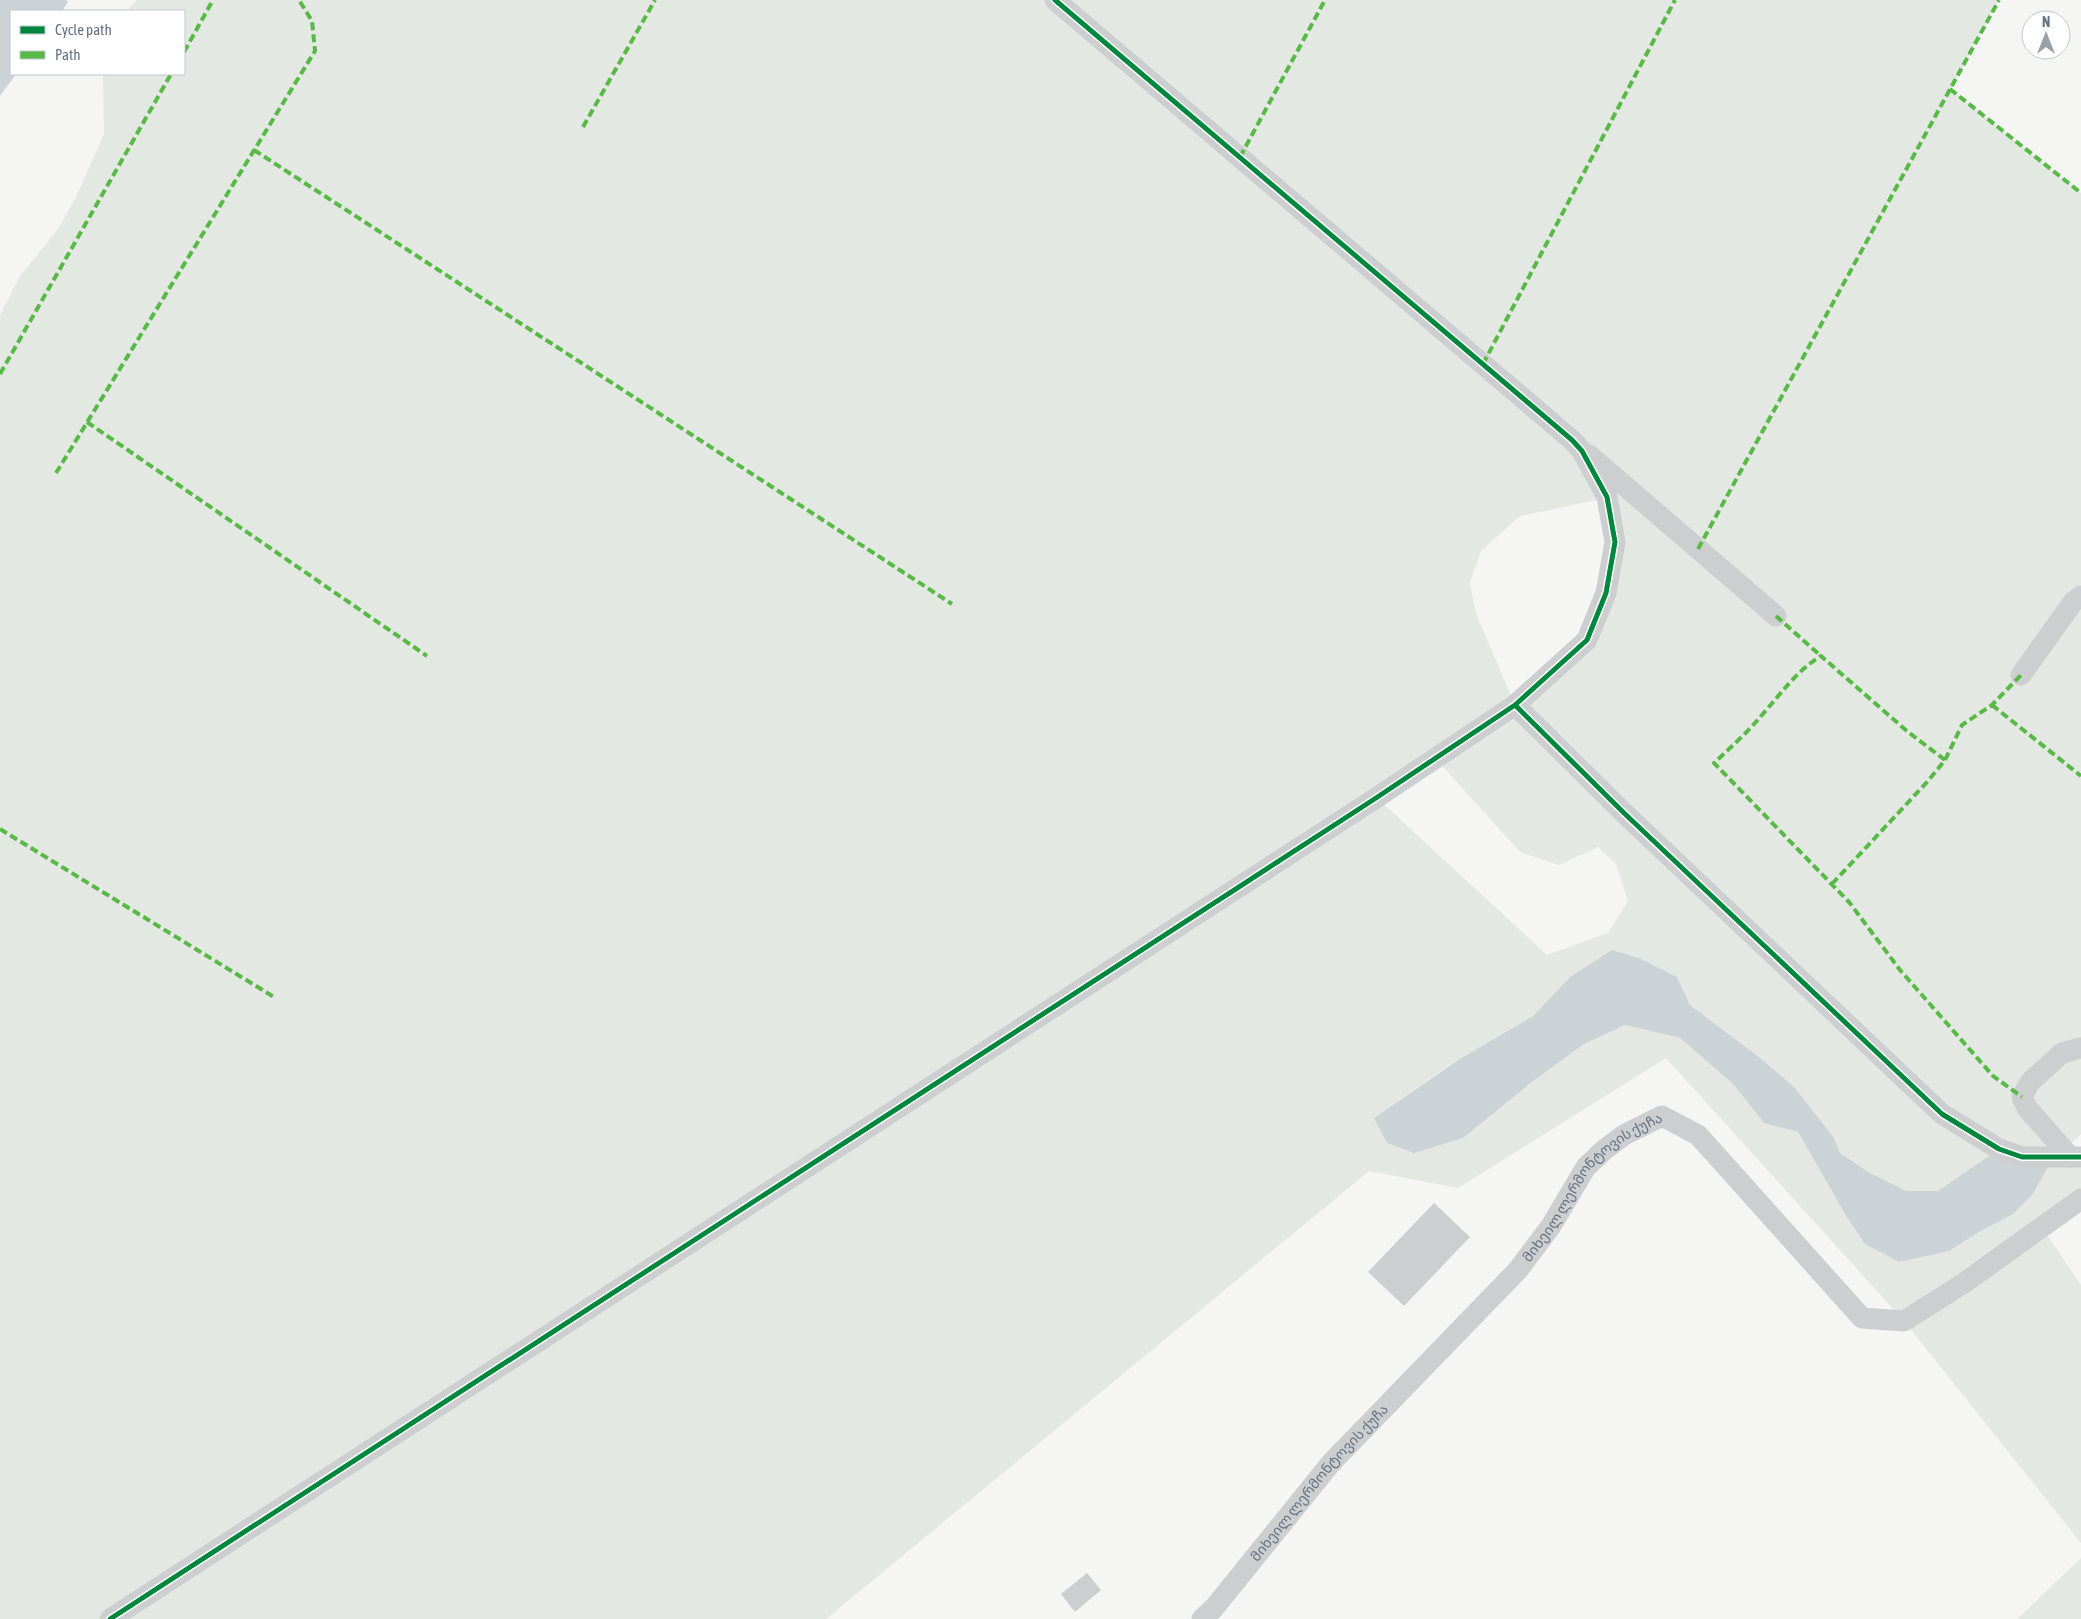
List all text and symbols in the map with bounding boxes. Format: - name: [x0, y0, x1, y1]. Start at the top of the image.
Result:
- legend: [10, 10, 185, 75]
- north arrow: [2021, 10, 2071, 60]
- text: N: [2042, 14, 2050, 30]
- text: Cycle path: [55, 21, 112, 38]
- text: Path: [55, 46, 81, 63]
- street label: მიხეილ ლერმონტოვის ქუჩა: [1519, 1109, 1665, 1265]
- street label: მიხეილ ლერმონტოვის ქუჩა: [1247, 1401, 1391, 1564]

